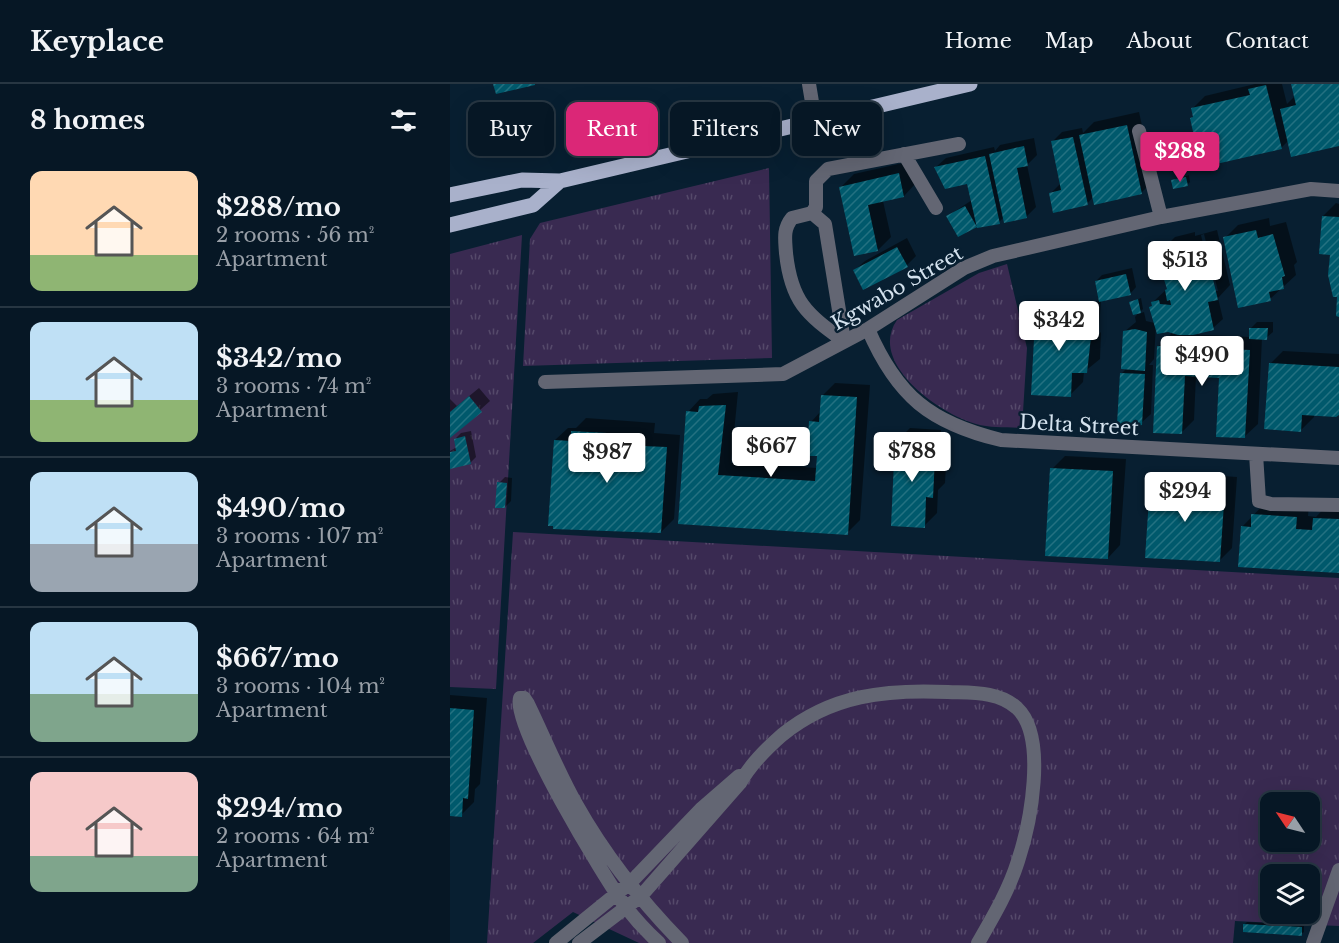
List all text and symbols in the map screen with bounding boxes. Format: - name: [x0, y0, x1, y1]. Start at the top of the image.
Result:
- text: Keyplace: [30, 24, 164, 59]
- text: Home: [945, 28, 1012, 54]
- text: Map: [1045, 28, 1093, 54]
- text: About: [1126, 28, 1192, 54]
- text: Contact: [1225, 28, 1309, 54]
- chip: Buy: [468, 102, 554, 156]
- chip: Rent: [566, 102, 658, 156]
- chip: Filters: [670, 102, 780, 156]
- chip: New: [792, 102, 882, 156]
- text: 8 homes: [30, 104, 145, 136]
- icon: filters: [387, 104, 420, 137]
- pin: $288: [1144, 132, 1216, 183]
- text: $288: [1154, 139, 1206, 163]
- text: $288/mo: [216, 191, 341, 223]
- icon: home: [78, 195, 150, 267]
- text: 2 rooms · 56 m²: [216, 223, 374, 247]
- street label: Kgwabo Street: [827, 241, 967, 335]
- pin: $513: [1149, 241, 1221, 292]
- text: Apartment: [216, 247, 327, 271]
- text: $513: [1162, 248, 1208, 272]
- pin: $342: [1023, 301, 1095, 352]
- text: $342: [1033, 308, 1085, 332]
- pin: $490: [1166, 336, 1238, 387]
- text: $342/mo: [216, 342, 342, 374]
- text: $490: [1175, 343, 1229, 367]
- icon: home: [78, 346, 150, 418]
- text: 3 rooms · 74 m²: [216, 374, 372, 398]
- text: Apartment: [216, 398, 327, 422]
- street label: Delta Street: [1018, 410, 1140, 440]
- pin: $667: [735, 427, 807, 478]
- pin: $788: [876, 432, 948, 483]
- pin: $987: [571, 433, 643, 484]
- text: $667: [746, 434, 796, 458]
- text: $788: [888, 439, 936, 463]
- text: $987: [582, 440, 632, 464]
- pin: $294: [1149, 472, 1221, 523]
- text: $294: [1159, 479, 1211, 503]
- text: $490/mo: [216, 492, 345, 524]
- icon: home: [78, 496, 150, 568]
- text: 3 rooms · 107 m²: [216, 524, 383, 548]
- text: Apartment: [216, 548, 327, 572]
- text: $667/mo: [216, 642, 339, 674]
- icon: home: [78, 646, 150, 718]
- text: 3 rooms · 104 m²: [216, 674, 385, 698]
- text: Apartment: [216, 698, 327, 722]
- text: $294/mo: [216, 792, 343, 824]
- north arrow: [1260, 792, 1320, 852]
- map controls: [1260, 792, 1320, 924]
- icon: home: [78, 796, 150, 868]
- text: 2 rooms · 64 m²: [216, 824, 375, 848]
- text: Apartment: [216, 848, 327, 872]
- button: layers: [1260, 864, 1320, 924]

